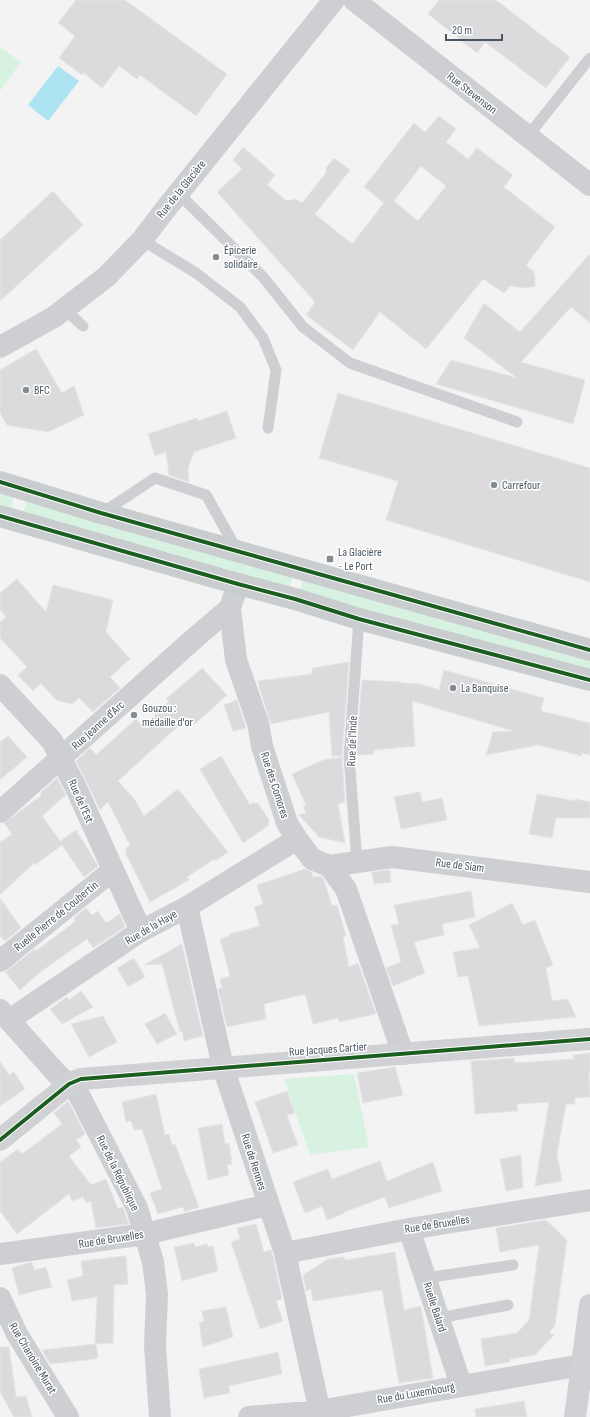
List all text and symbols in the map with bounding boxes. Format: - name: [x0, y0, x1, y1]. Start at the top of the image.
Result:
- scale bar: [446, 16, 502, 42]
- text: 20 m: [452, 23, 472, 38]
- street label: Rue Stevenson: [444, 69, 500, 118]
- street label: Rue de la Glacière: [153, 157, 210, 221]
- place label: Épicerie solidaire: [224, 243, 258, 272]
- marker: Épicerie solidaire: [211, 252, 221, 262]
- place label: BFC: [34, 383, 50, 398]
- marker: BFC: [21, 385, 31, 395]
- place label: Carrefour: [502, 478, 541, 493]
- marker: Carrefour: [489, 480, 499, 490]
- place label: La Glacière - Le Port: [338, 545, 382, 574]
- marker: La Glacière - Le Port: [325, 554, 335, 564]
- place label: La Banquise: [461, 681, 509, 696]
- marker: La Banquise: [448, 683, 458, 693]
- street label: Rue Jeanne d'Arc: [69, 697, 128, 753]
- place label: Gouzou : médaille d'or: [142, 701, 193, 730]
- marker: Gouzou : médaille d'or: [129, 710, 139, 720]
- street label: Rue de l'Inde: [344, 715, 361, 767]
- street label: Rue des Comores: [257, 750, 292, 820]
- street label: Rue de l'Est: [64, 777, 97, 826]
- street label: Rue de Siam: [435, 855, 485, 876]
- street label: Ruelle Pierre de Coubertin: [11, 878, 101, 955]
- street label: Rue de la Haye: [122, 906, 180, 948]
- street label: Rue Jacques Cartier: [289, 1039, 368, 1060]
- street label: Rue de Rennes: [237, 1132, 270, 1192]
- street label: Rue de la République: [93, 1133, 142, 1214]
- street label: Rue de Bruxelles: [404, 1212, 471, 1237]
- street label: Rue de Bruxelles: [78, 1227, 145, 1252]
- street label: Ruelle Balard: [419, 1280, 450, 1334]
- street label: Rue Chanoine Murat: [5, 1320, 60, 1397]
- street label: Rue du Luxembourg: [376, 1379, 456, 1408]

